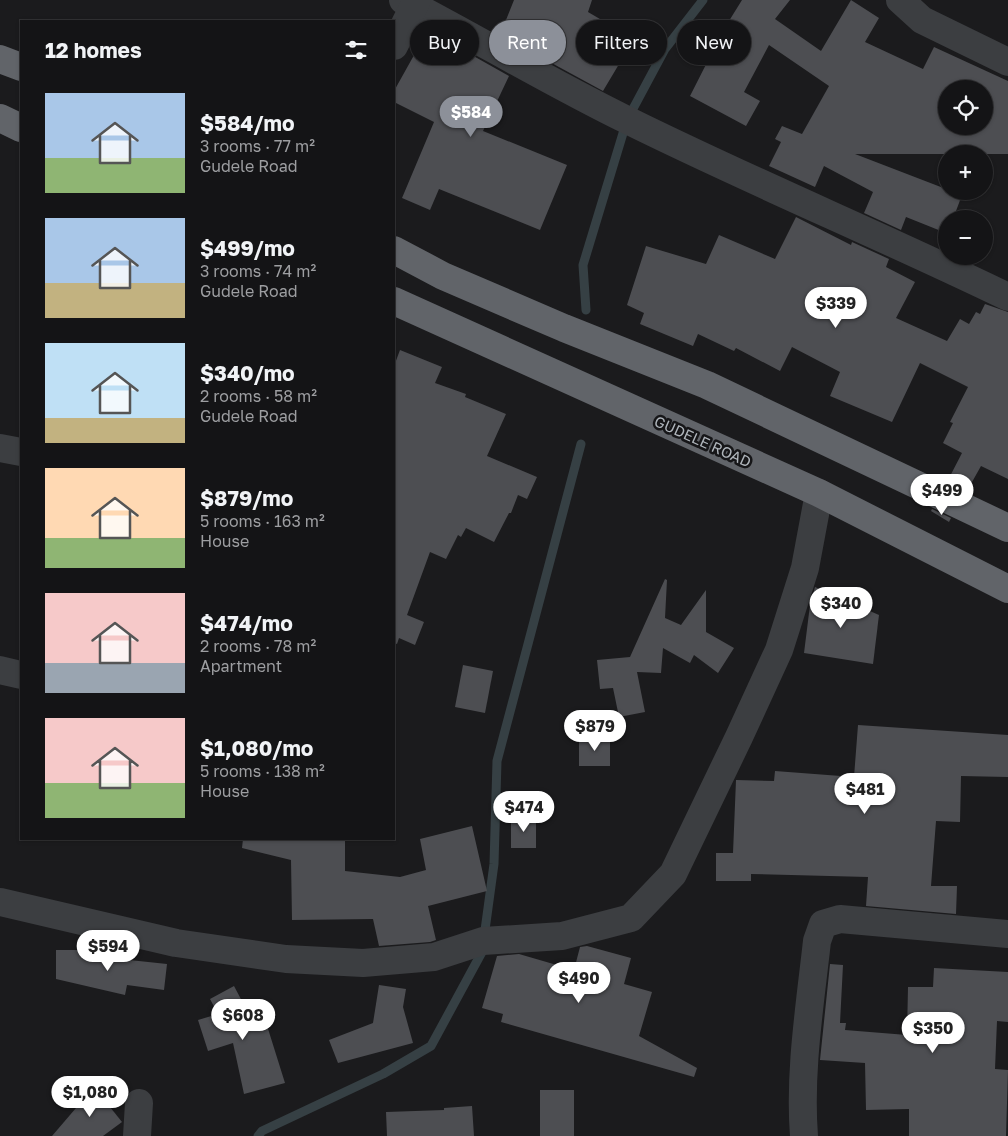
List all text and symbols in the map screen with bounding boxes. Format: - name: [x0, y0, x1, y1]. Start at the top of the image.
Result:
- chip: Buy: [410, 20, 479, 65]
- chip: Rent: [489, 20, 566, 65]
- chip: Filters: [576, 20, 667, 65]
- chip: New: [677, 20, 751, 65]
- icon: filters: [342, 36, 370, 64]
- text: 12 homes: [45, 37, 142, 63]
- map controls: [938, 80, 993, 265]
- button: locate: [938, 80, 993, 135]
- pin: $584: [441, 96, 501, 138]
- text: $584: [451, 102, 491, 122]
- text: $584/mo: [200, 110, 295, 136]
- icon: home: [85, 113, 145, 173]
- text: 3 rooms · 77 m²: [200, 136, 315, 156]
- button: +: [938, 145, 993, 200]
- text: Gudele Road: [200, 156, 298, 176]
- button: −: [938, 210, 993, 265]
- text: $499/mo: [200, 235, 295, 261]
- icon: home: [85, 238, 145, 298]
- text: 3 rooms · 74 m²: [200, 261, 316, 281]
- text: Gudele Road: [200, 281, 298, 301]
- pin: $339: [806, 286, 866, 329]
- text: $339: [816, 293, 856, 313]
- text: $340/mo: [200, 360, 295, 386]
- icon: home: [85, 363, 145, 423]
- text: 2 rooms · 58 m²: [200, 386, 317, 406]
- text: Gudele Road: [200, 406, 298, 426]
- street label: GUDELE ROAD: [652, 412, 754, 470]
- pin: $499: [912, 474, 972, 516]
- text: $499: [921, 480, 963, 500]
- text: $879/mo: [200, 485, 293, 511]
- icon: home: [85, 488, 145, 548]
- text: 5 rooms · 163 m²: [200, 511, 325, 531]
- text: House: [200, 531, 249, 551]
- pin: $340: [811, 586, 871, 629]
- text: $340: [821, 593, 861, 613]
- text: $474/mo: [200, 610, 293, 636]
- icon: home: [85, 613, 145, 673]
- text: 2 rooms · 78 m²: [200, 636, 316, 656]
- text: Apartment: [200, 656, 282, 676]
- pin: $879: [565, 710, 625, 752]
- text: $879: [575, 716, 615, 736]
- text: $1,080/mo: [200, 735, 313, 761]
- icon: home: [85, 738, 145, 798]
- text: 5 rooms · 138 m²: [200, 761, 325, 781]
- pin: $481: [835, 772, 895, 815]
- text: $481: [845, 779, 885, 799]
- text: House: [200, 781, 249, 801]
- pin: $474: [494, 790, 554, 833]
- text: $474: [504, 797, 544, 817]
- pin: $594: [78, 930, 138, 972]
- text: $594: [88, 936, 128, 956]
- pin: $490: [549, 962, 609, 1004]
- text: $490: [558, 968, 600, 988]
- pin: $608: [213, 998, 273, 1041]
- text: $608: [222, 1005, 264, 1025]
- pin: $350: [903, 1012, 963, 1054]
- text: $350: [913, 1018, 953, 1038]
- pin: $1,080: [49, 1076, 131, 1118]
- text: $1,080: [62, 1082, 118, 1102]

